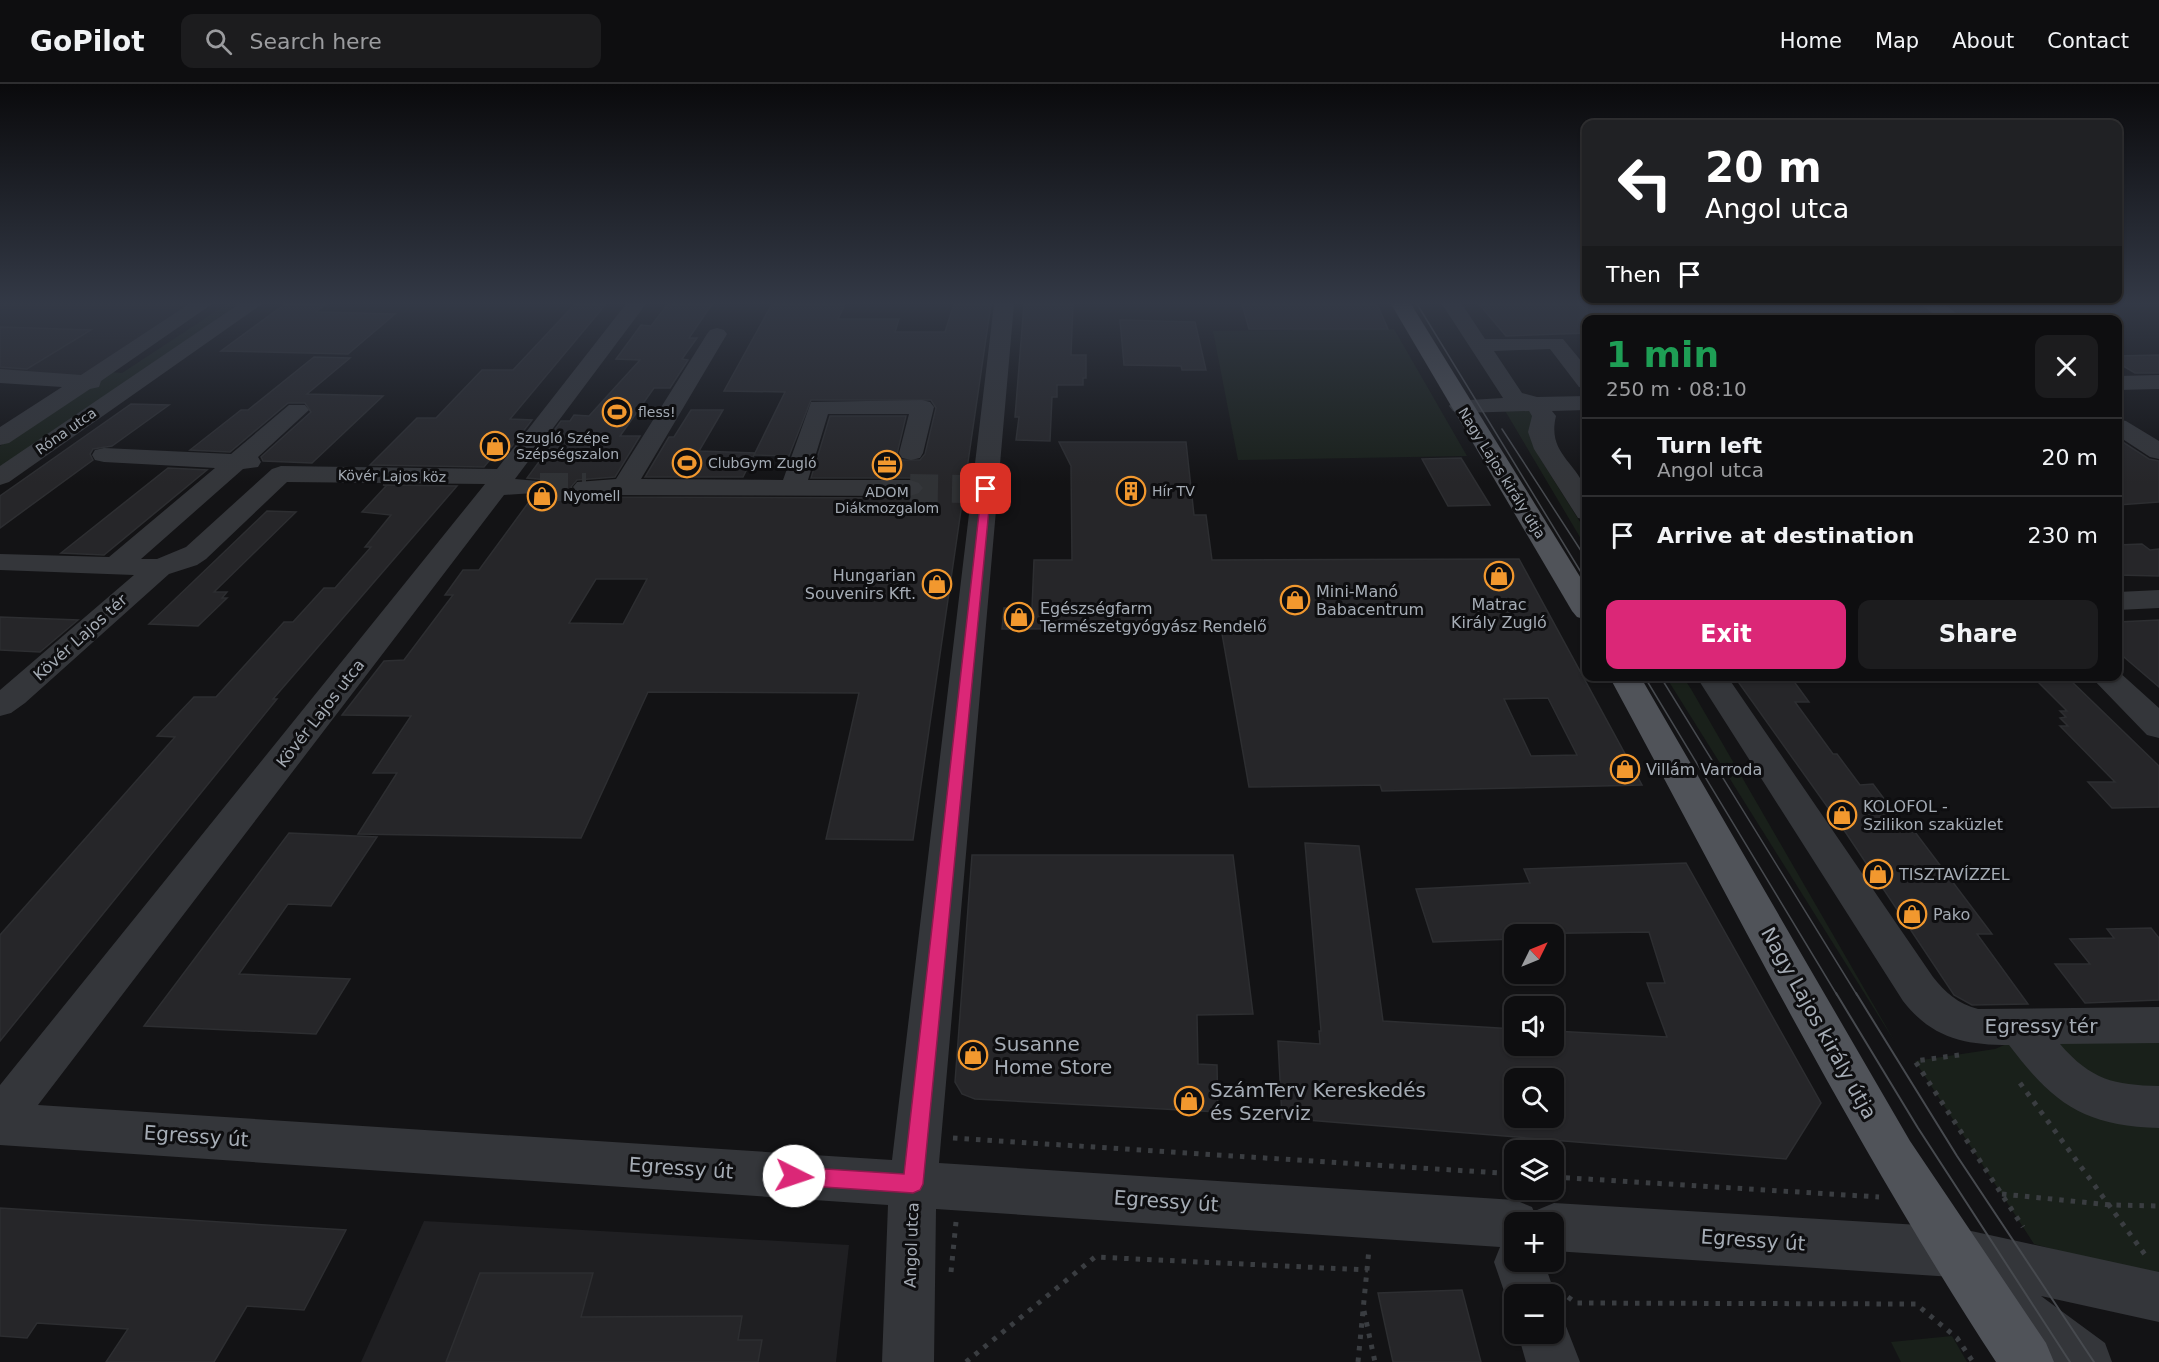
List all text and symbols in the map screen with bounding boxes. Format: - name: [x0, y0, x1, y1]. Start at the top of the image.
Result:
- search box: [181, 14, 601, 68]
- text: GoPilot: [30, 25, 145, 58]
- icon: search: [202, 25, 235, 58]
- text: Search here: [250, 29, 382, 54]
- text: Home: [1780, 29, 1842, 53]
- text: Map: [1875, 29, 1919, 53]
- text: About: [1952, 29, 2014, 53]
- text: Contact: [2047, 29, 2129, 53]
- text: 20 m: [1705, 143, 1822, 192]
- icon: left: [1606, 144, 1684, 222]
- text: Angol utca: [1705, 193, 1849, 224]
- icon: arrive: [1673, 258, 1706, 291]
- text: Then: [1606, 262, 1661, 287]
- text: 1 min: [1606, 334, 1719, 375]
- button: close: [2035, 335, 2098, 398]
- text: 250 m · 08:10: [1606, 377, 1747, 401]
- sports icon: fless!: [601, 396, 633, 428]
- street label: Róna utca: [33, 404, 99, 458]
- place label: fless!: [638, 404, 676, 420]
- street label: Nagy Lajos király útja: [1455, 405, 1549, 541]
- shop icon: Szugló Szépe Szépségszalon: [479, 430, 511, 462]
- place label: Szugló Szépe Szépségszalon: [516, 430, 619, 462]
- text: Turn left: [1657, 433, 1762, 458]
- icon: left: [1606, 441, 1639, 474]
- text: 20 m: [2042, 445, 2098, 470]
- sports icon: ClubGym Zugló: [671, 447, 703, 479]
- office icon: ADOM Diákmozgalom: [871, 449, 903, 481]
- place label: ClubGym Zugló: [708, 455, 816, 471]
- text: Angol utca: [1657, 458, 1764, 482]
- pin: [960, 463, 1011, 514]
- street label: Kövér Lajos köz: [338, 467, 446, 485]
- icon: arrive: [969, 472, 1002, 505]
- building icon: Hír TV: [1115, 475, 1147, 507]
- shop icon: Nyomell: [526, 480, 558, 512]
- place label: Hír TV: [1152, 483, 1195, 499]
- place label: ADOM Diákmozgalom: [835, 484, 939, 516]
- place label: Nyomell: [563, 488, 620, 504]
- icon: arrive: [1606, 519, 1639, 552]
- text: Arrive at destination: [1657, 523, 1914, 548]
- text: 230 m: [2028, 523, 2098, 548]
- shop icon: Matrac Király Zugló: [1483, 560, 1515, 592]
- place label: Hungarian Souvenirs Kft.: [805, 566, 916, 603]
- shop icon: Hungarian Souvenirs Kft.: [921, 568, 953, 600]
- place label: Mini-Manó Babacentrum: [1316, 582, 1424, 619]
- shop icon: Mini-Manó Babacentrum: [1279, 584, 1311, 616]
- street label: Kövér Lajos tér: [30, 590, 131, 684]
- place label: Matrac Király Zugló: [1451, 595, 1547, 632]
- place label: Egészségfarm Természetgyógyász Rendelő: [1039, 599, 1267, 636]
- button: Exit: [1606, 600, 1846, 669]
- button: Share: [1858, 600, 2098, 669]
- shop icon: Egészségfarm Természetgyógyász Rendelő: [1003, 601, 1035, 633]
- street label: Kövér Lajos utca: [272, 656, 368, 771]
- shop icon: Villám Varroda: [1609, 753, 1641, 785]
- place label: Villám Varroda: [1646, 760, 1762, 779]
- place label: KOLOFOL - Szilikon szaküzlet: [1863, 797, 2003, 834]
- shop icon: KOLOFOL - Szilikon szaküzlet: [1826, 799, 1858, 831]
- shop icon: TISZTAVÍZZEL: [1862, 858, 1894, 890]
- place label: TISZTAVÍZZEL: [1898, 865, 2010, 884]
- shop icon: Pako: [1896, 898, 1928, 930]
- place label: Pako: [1933, 905, 1970, 924]
- street label: Nagy Lajos király útja: [1756, 923, 1882, 1123]
- north arrow: [1504, 924, 1564, 984]
- map controls: [1504, 924, 1564, 1344]
- button: sound: [1504, 996, 1564, 1056]
- street label: Egressy tér: [1985, 1014, 2098, 1038]
- place label: Susanne Home Store: [994, 1032, 1112, 1079]
- shop icon: Susanne Home Store: [957, 1039, 989, 1071]
- button: search: [1504, 1068, 1564, 1128]
- place label: SzámTerv Kereskedés és Szerviz: [1210, 1078, 1426, 1125]
- shop icon: SzámTerv Kereskedés és Szerviz: [1173, 1085, 1205, 1117]
- street label: Egressy út: [143, 1120, 249, 1152]
- button: layers: [1504, 1140, 1564, 1200]
- position arrow: [762, 1144, 826, 1208]
- street label: Egressy út: [628, 1152, 734, 1184]
- street label: Egressy út: [1113, 1185, 1219, 1217]
- street label: Angol utca: [901, 1202, 922, 1288]
- button: +: [1504, 1212, 1564, 1272]
- street label: Egressy út: [1700, 1224, 1806, 1256]
- button: −: [1504, 1284, 1564, 1344]

